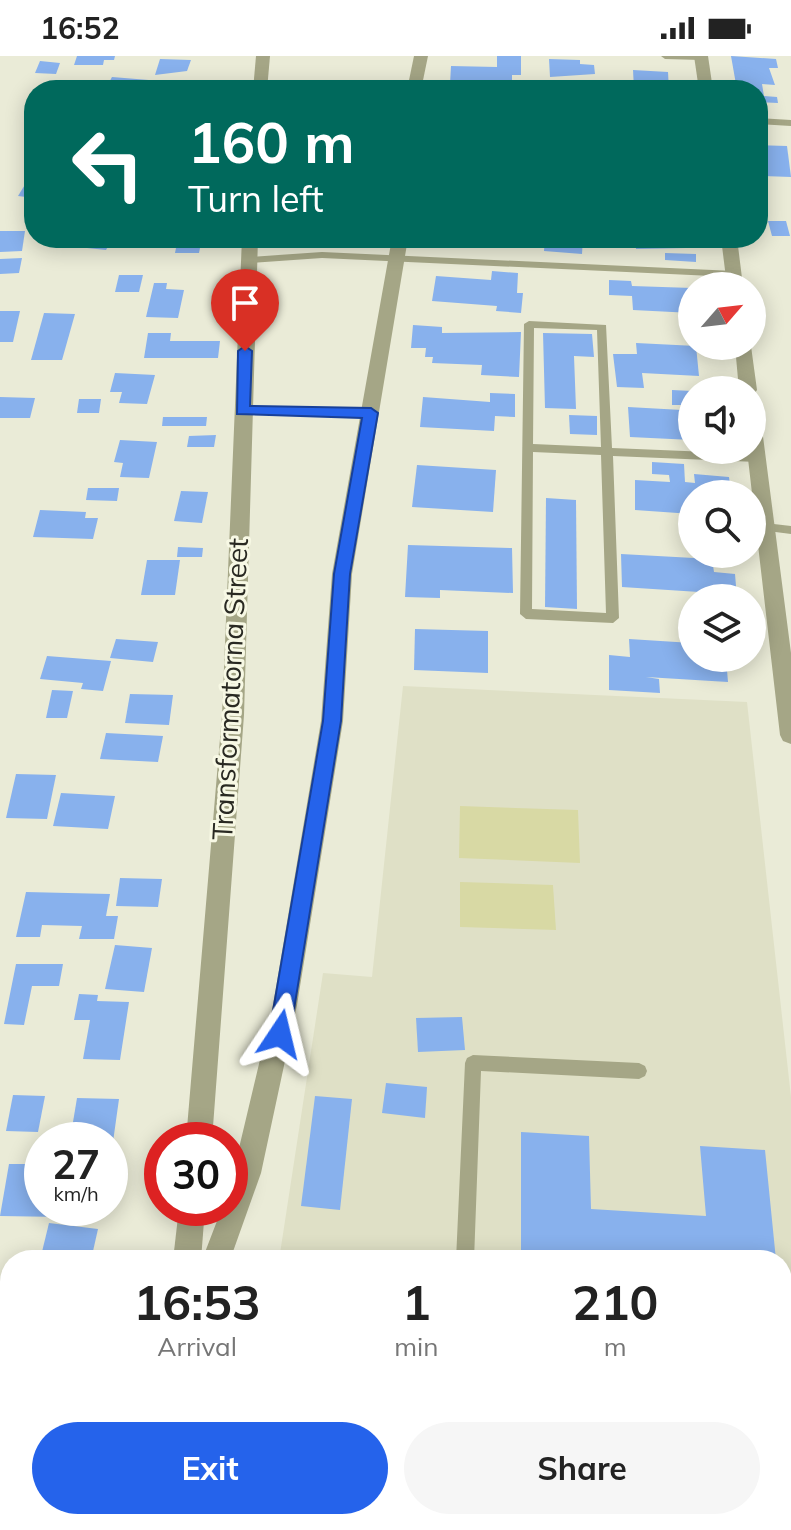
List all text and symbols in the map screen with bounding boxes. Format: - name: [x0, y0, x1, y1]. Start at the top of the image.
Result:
- text: 16:52: [40, 9, 119, 47]
- text: 160 m: [188, 107, 355, 177]
- icon: left: [56, 112, 160, 216]
- text: Turn left: [188, 176, 324, 221]
- pin: [211, 269, 279, 351]
- north arrow: [678, 272, 766, 360]
- map controls: [678, 272, 766, 672]
- icon: arrive: [223, 281, 267, 325]
- button: sound: [678, 376, 766, 464]
- button: search: [678, 480, 766, 568]
- street label: Transformatorna Street: [204, 537, 255, 841]
- button: layers: [678, 584, 766, 672]
- position arrow: [238, 992, 322, 1076]
- speed limit sign: 30: [144, 1122, 248, 1226]
- text: 27: [52, 1139, 100, 1189]
- text: km/h: [53, 1181, 99, 1206]
- text: 16:53: [134, 1272, 261, 1332]
- text: 1: [402, 1272, 431, 1332]
- text: 210: [572, 1272, 658, 1332]
- text: Arrival: [157, 1330, 237, 1363]
- text: min: [394, 1330, 438, 1363]
- text: m: [604, 1330, 627, 1363]
- button: Exit: [32, 1422, 388, 1514]
- button: Share: [404, 1422, 760, 1514]

